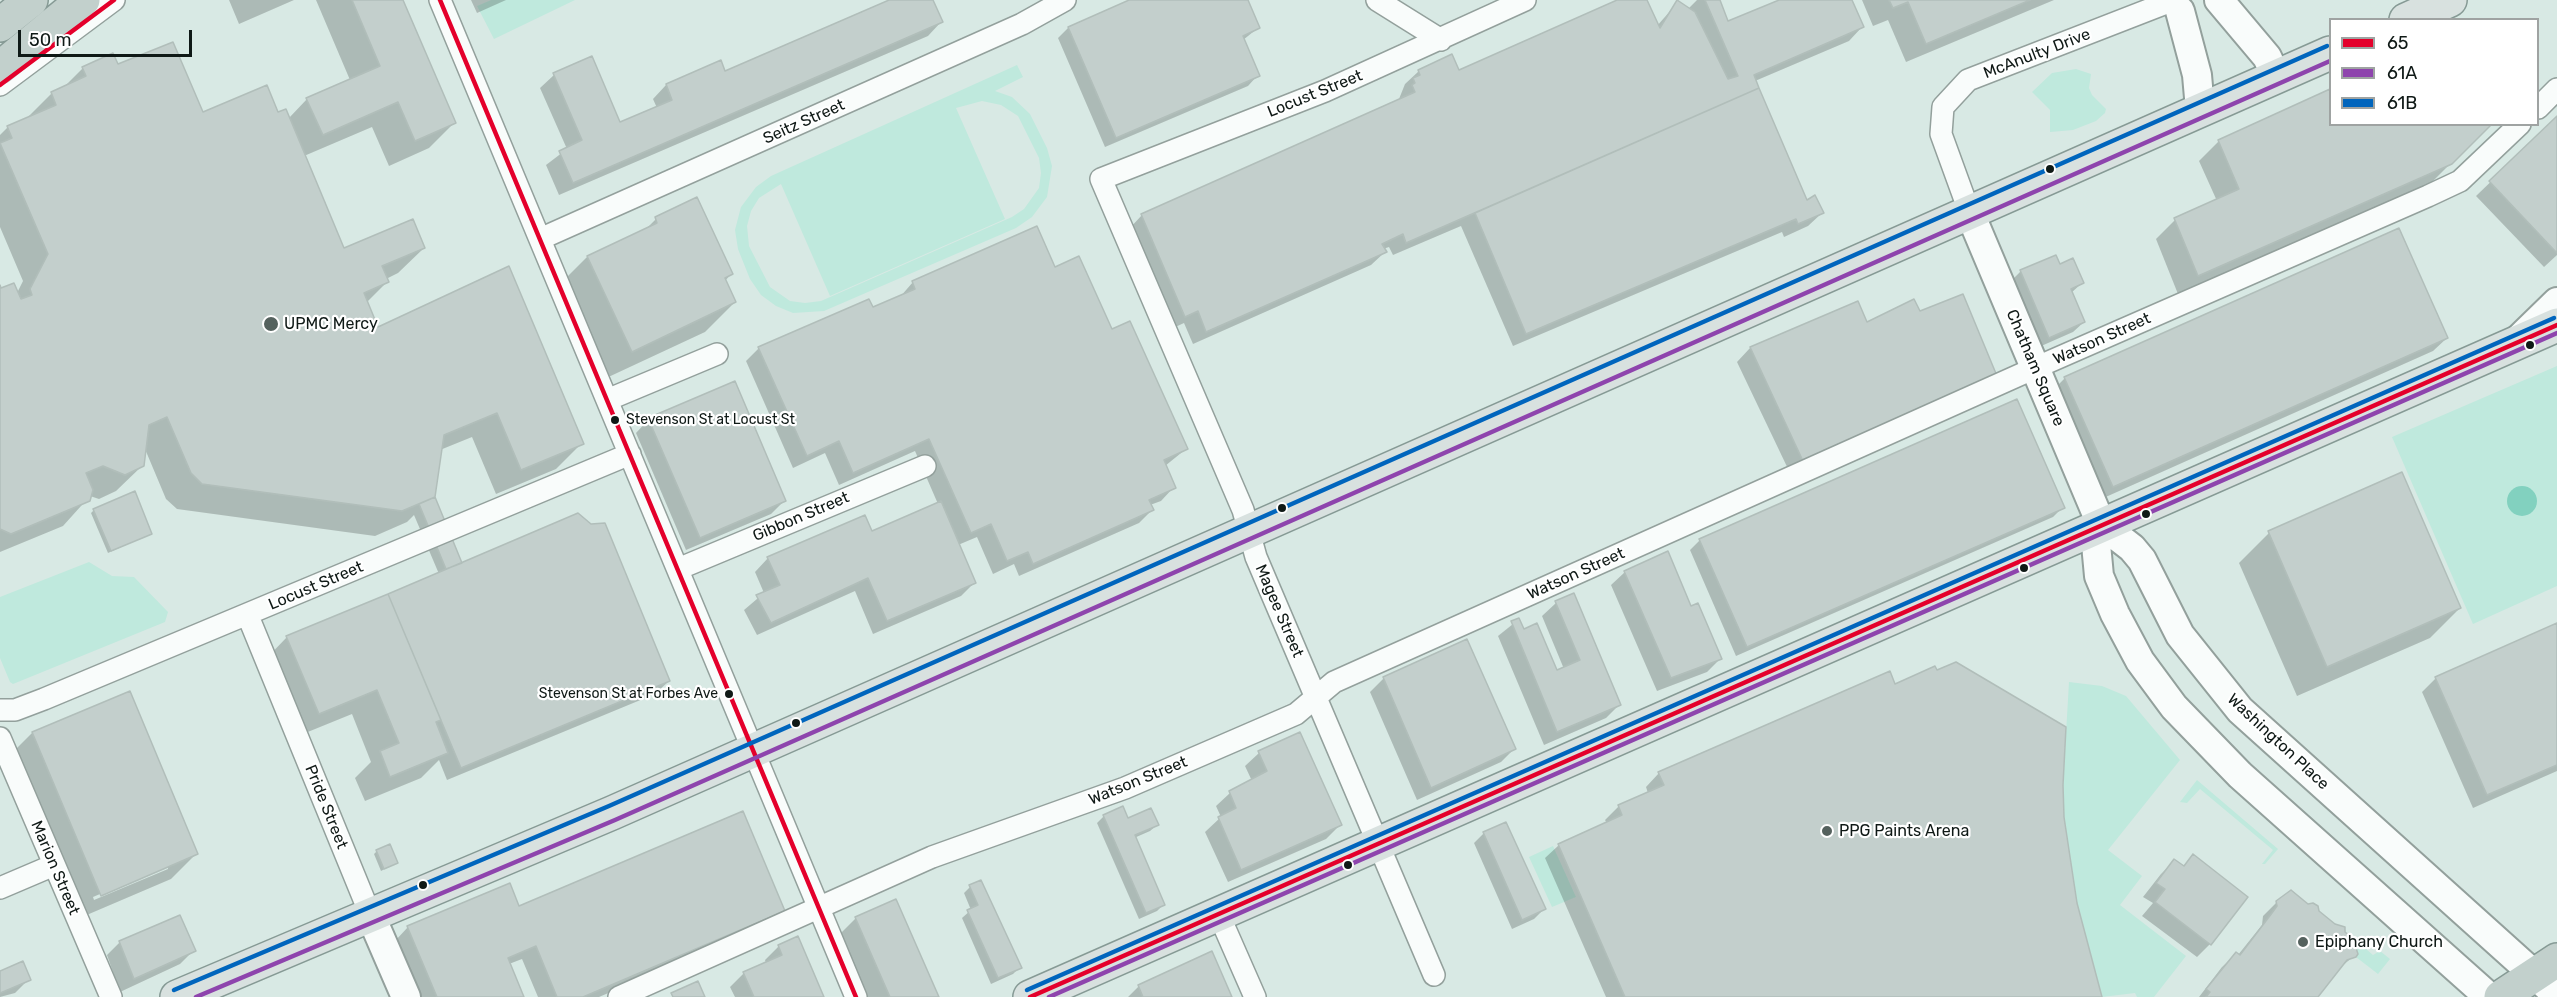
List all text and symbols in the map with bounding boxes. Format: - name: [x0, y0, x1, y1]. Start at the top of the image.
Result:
- scale bar: [21, 18, 195, 56]
- legend: [2329, 18, 2539, 126]
- street label: McAnulty Drive: [1981, 25, 2093, 83]
- text: 50 m: [29, 29, 72, 51]
- text: 65: [2387, 32, 2409, 54]
- text: 61A: [2387, 62, 2417, 84]
- street label: Locust Street: [1265, 66, 1365, 122]
- text: 61B: [2387, 92, 2417, 114]
- street label: Seitz Street: [760, 95, 848, 149]
- unlabelled marker: [2044, 163, 2056, 175]
- street label: Chatham Square: [2002, 307, 2068, 429]
- street label: Watson Street: [2050, 309, 2154, 369]
- place label: UPMC Mercy: [284, 314, 378, 334]
- marker: UPMC Mercy: [262, 315, 280, 333]
- unlabelled marker: [2524, 339, 2536, 351]
- place label: Stevenson St at Locust St: [626, 412, 795, 428]
- marker: Stevenson St at Locust St: [609, 414, 621, 426]
- street label: Gibbon Street: [750, 488, 852, 546]
- unlabelled marker: [1276, 502, 1288, 514]
- unlabelled marker: [2140, 508, 2152, 520]
- street label: Watson Street: [1524, 544, 1628, 604]
- street label: Locust Street: [266, 557, 366, 615]
- street label: Magee Street: [1251, 562, 1307, 660]
- unlabelled marker: [2018, 562, 2030, 574]
- place label: Stevenson St at Forbes Ave: [539, 686, 718, 702]
- marker: Stevenson St at Forbes Ave: [723, 688, 735, 700]
- street label: Washington Place: [2223, 690, 2333, 794]
- unlabelled marker: [790, 717, 802, 729]
- street label: Watson Street: [1086, 752, 1190, 810]
- street label: Pride Street: [300, 762, 352, 852]
- street label: Marion Street: [27, 818, 83, 918]
- place label: PPG Paints Arena: [1839, 821, 1969, 841]
- marker: PPG Paints Arena: [1820, 824, 1834, 838]
- unlabelled marker: [1342, 859, 1354, 871]
- unlabelled marker: [417, 879, 429, 891]
- place label: Epiphany Church: [2315, 932, 2443, 952]
- marker: Epiphany Church: [2296, 935, 2310, 949]

